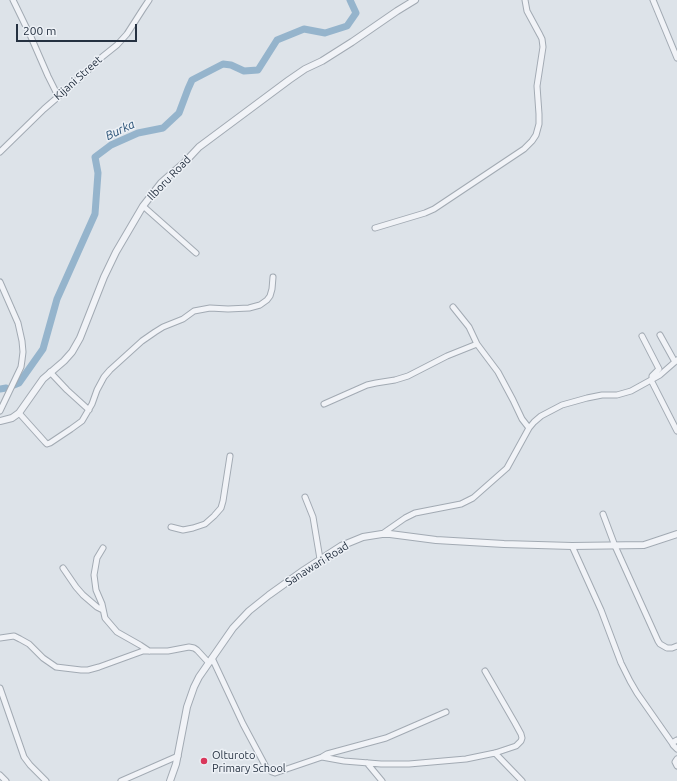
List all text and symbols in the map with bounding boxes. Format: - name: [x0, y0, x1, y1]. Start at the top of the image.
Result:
- scale bar: [18, 16, 139, 42]
- text: 200 m: [23, 24, 56, 37]
- street label: Kijani Street: [51, 53, 105, 103]
- water label: Burka: [103, 117, 137, 143]
- street label: Ilboru Road: [144, 153, 194, 203]
- street label: Sanawari Road: [283, 539, 351, 589]
- place label: Olturoto Primary School: [212, 748, 286, 774]
- marker: Olturoto Primary School: [199, 756, 209, 766]

